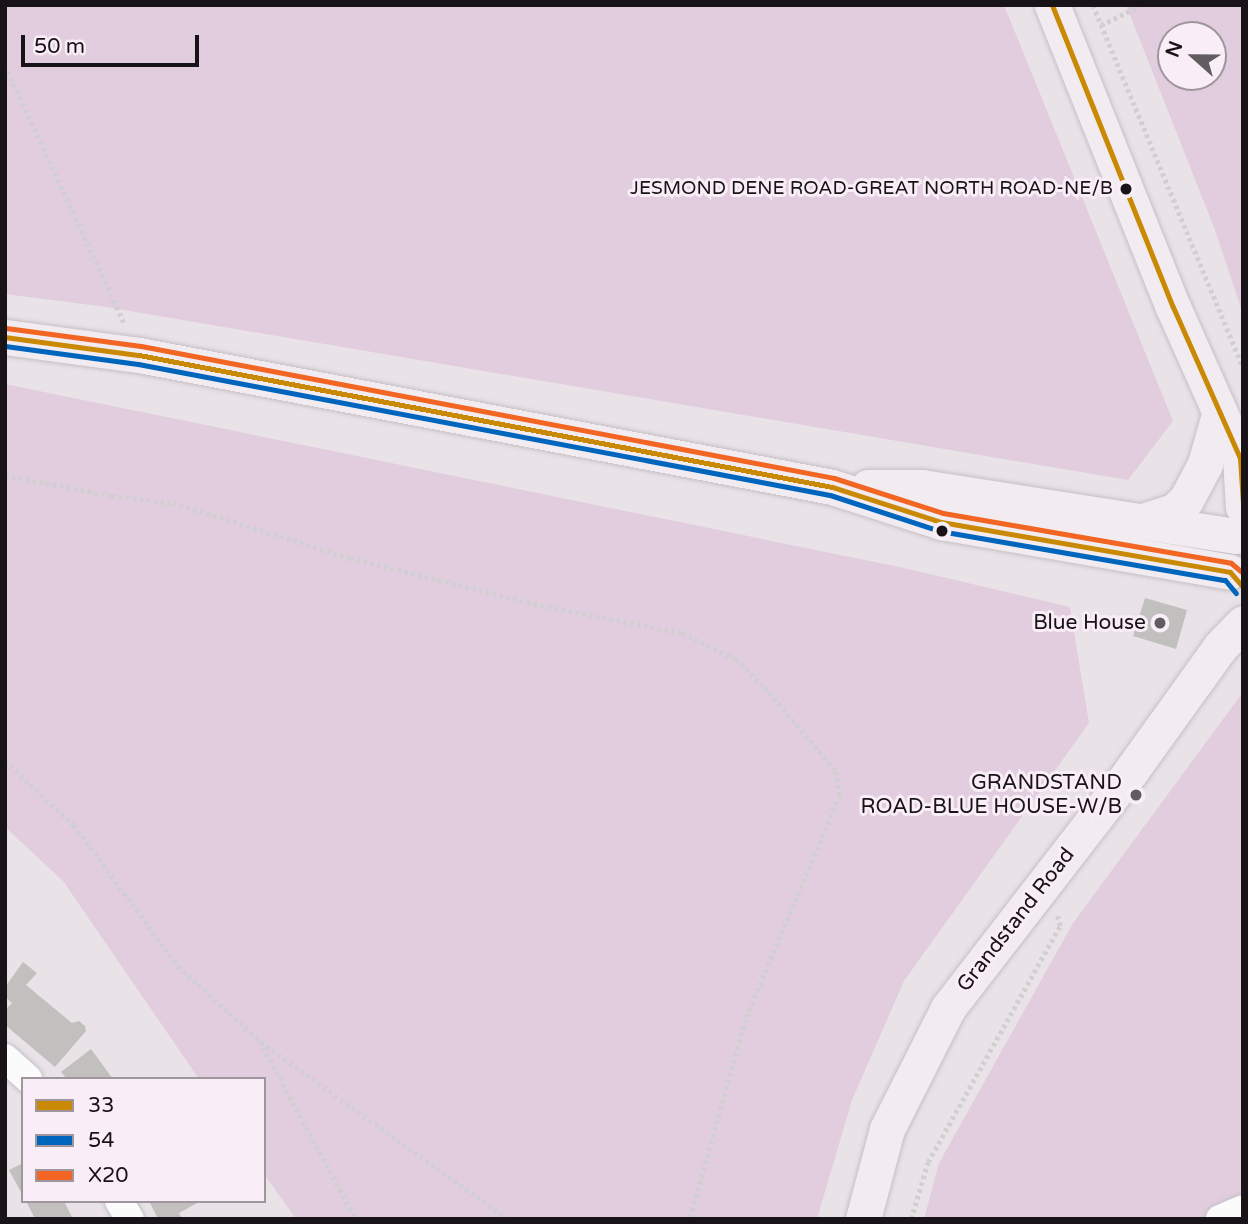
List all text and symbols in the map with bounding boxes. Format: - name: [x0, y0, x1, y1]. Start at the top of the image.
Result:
- scale bar: [24, 21, 203, 65]
- north arrow: [1157, 21, 1227, 91]
- text: 50 m: [34, 34, 85, 59]
- text: N: [1161, 38, 1187, 60]
- place label: JESMOND DENE ROAD-GREAT NORTH ROAD-NE/B: [630, 178, 1113, 200]
- marker: JESMOND DENE ROAD-GREAT NORTH ROAD-NE/B: [1119, 182, 1133, 196]
- unlabelled marker: [935, 524, 949, 538]
- place label: Blue House: [1033, 610, 1146, 636]
- marker: Blue House: [1152, 615, 1168, 631]
- place label: GRANDSTAND ROAD-BLUE HOUSE-W/B: [860, 770, 1122, 820]
- marker: GRANDSTAND ROAD-BLUE HOUSE-W/B: [1128, 787, 1144, 803]
- street label: Grandstand Road: [952, 843, 1080, 997]
- legend: [21, 1077, 266, 1203]
- text: 33: [88, 1093, 114, 1118]
- text: 54: [88, 1128, 114, 1153]
- text: X20: [88, 1163, 128, 1188]

